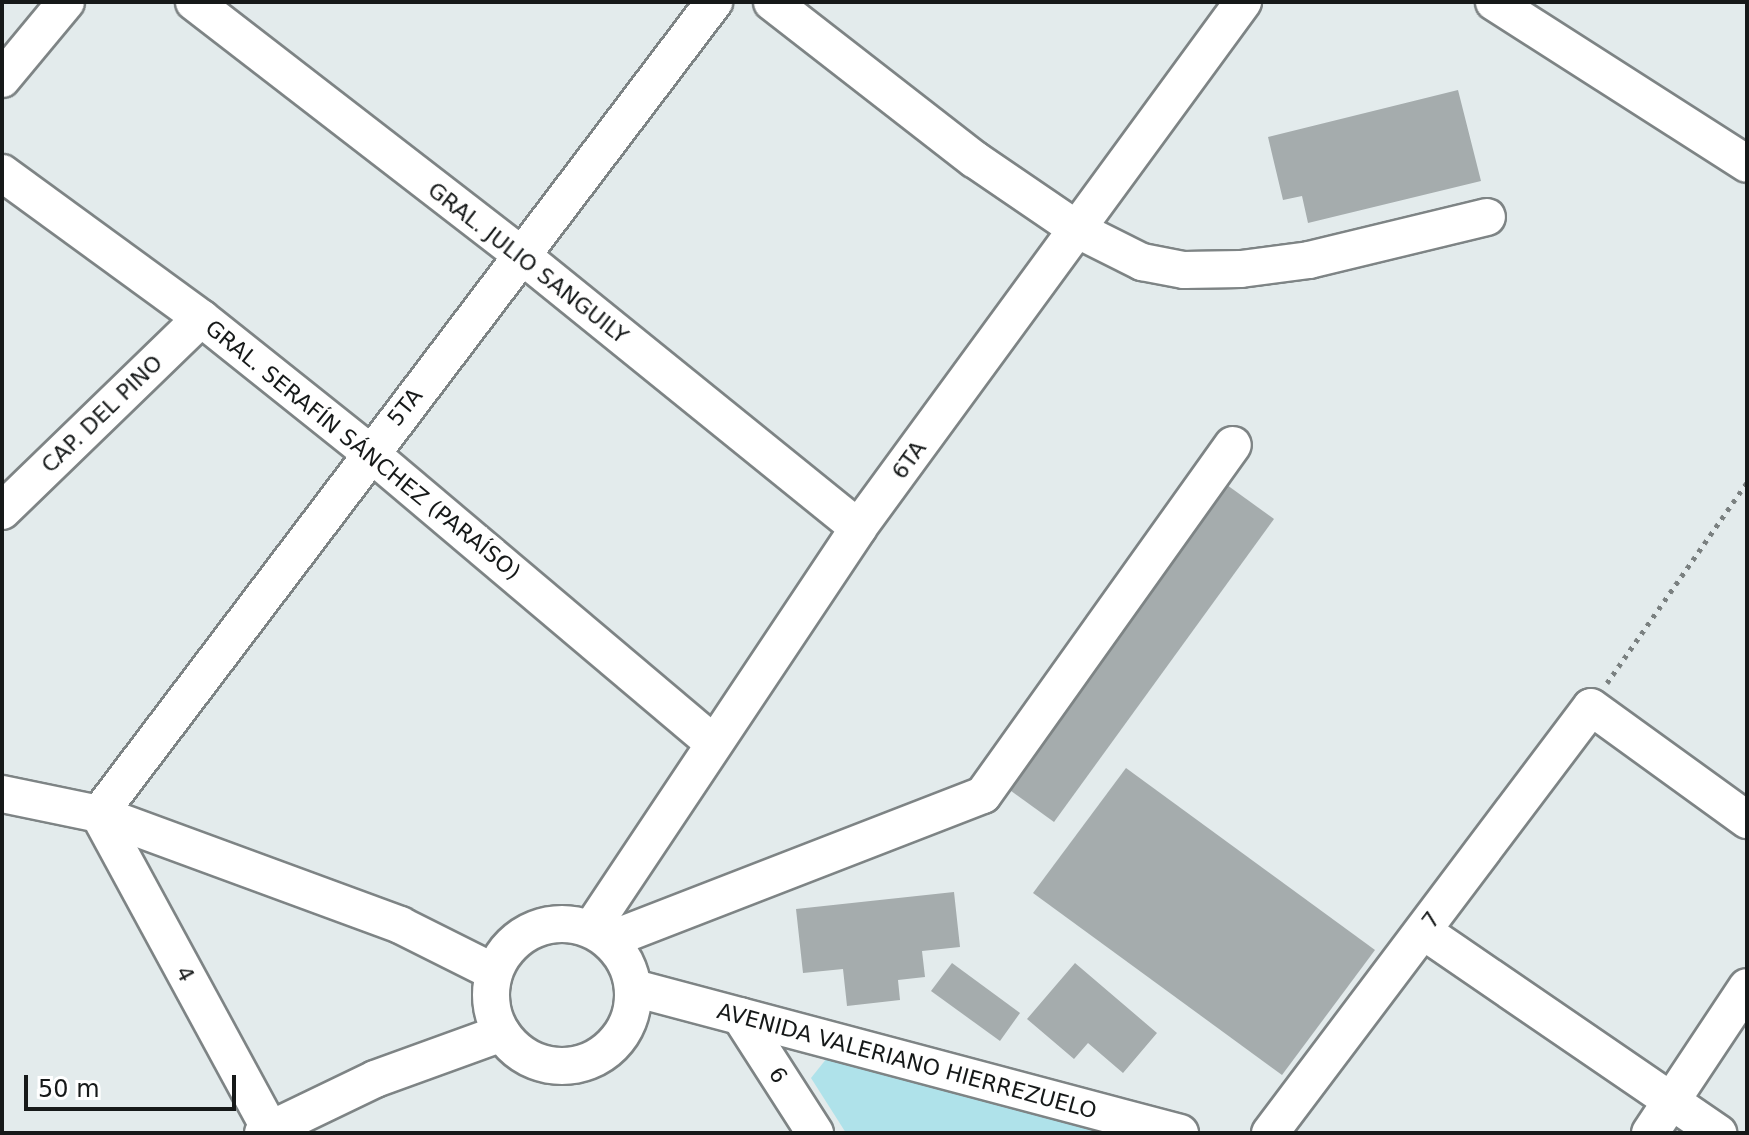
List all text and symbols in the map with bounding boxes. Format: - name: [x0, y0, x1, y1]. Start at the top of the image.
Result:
- street label: GRAL. JULIO SANGUILY: [423, 177, 633, 349]
- street label: GRAL. SERAFÍN SÁNCHEZ (PARAÍSO): [200, 315, 526, 585]
- street label: CAP. DEL PINO: [36, 350, 168, 478]
- street label: 5TA: [382, 383, 428, 431]
- street label: 6TA: [886, 436, 932, 484]
- street label: 7: [1416, 906, 1446, 934]
- street label: 4: [170, 962, 200, 986]
- street label: AVENIDA VALERIANO HIERREZUELO: [714, 998, 1100, 1124]
- scale bar: [28, 1059, 240, 1109]
- street label: 6: [763, 1062, 793, 1088]
- text: 50 m: [38, 1075, 100, 1103]

